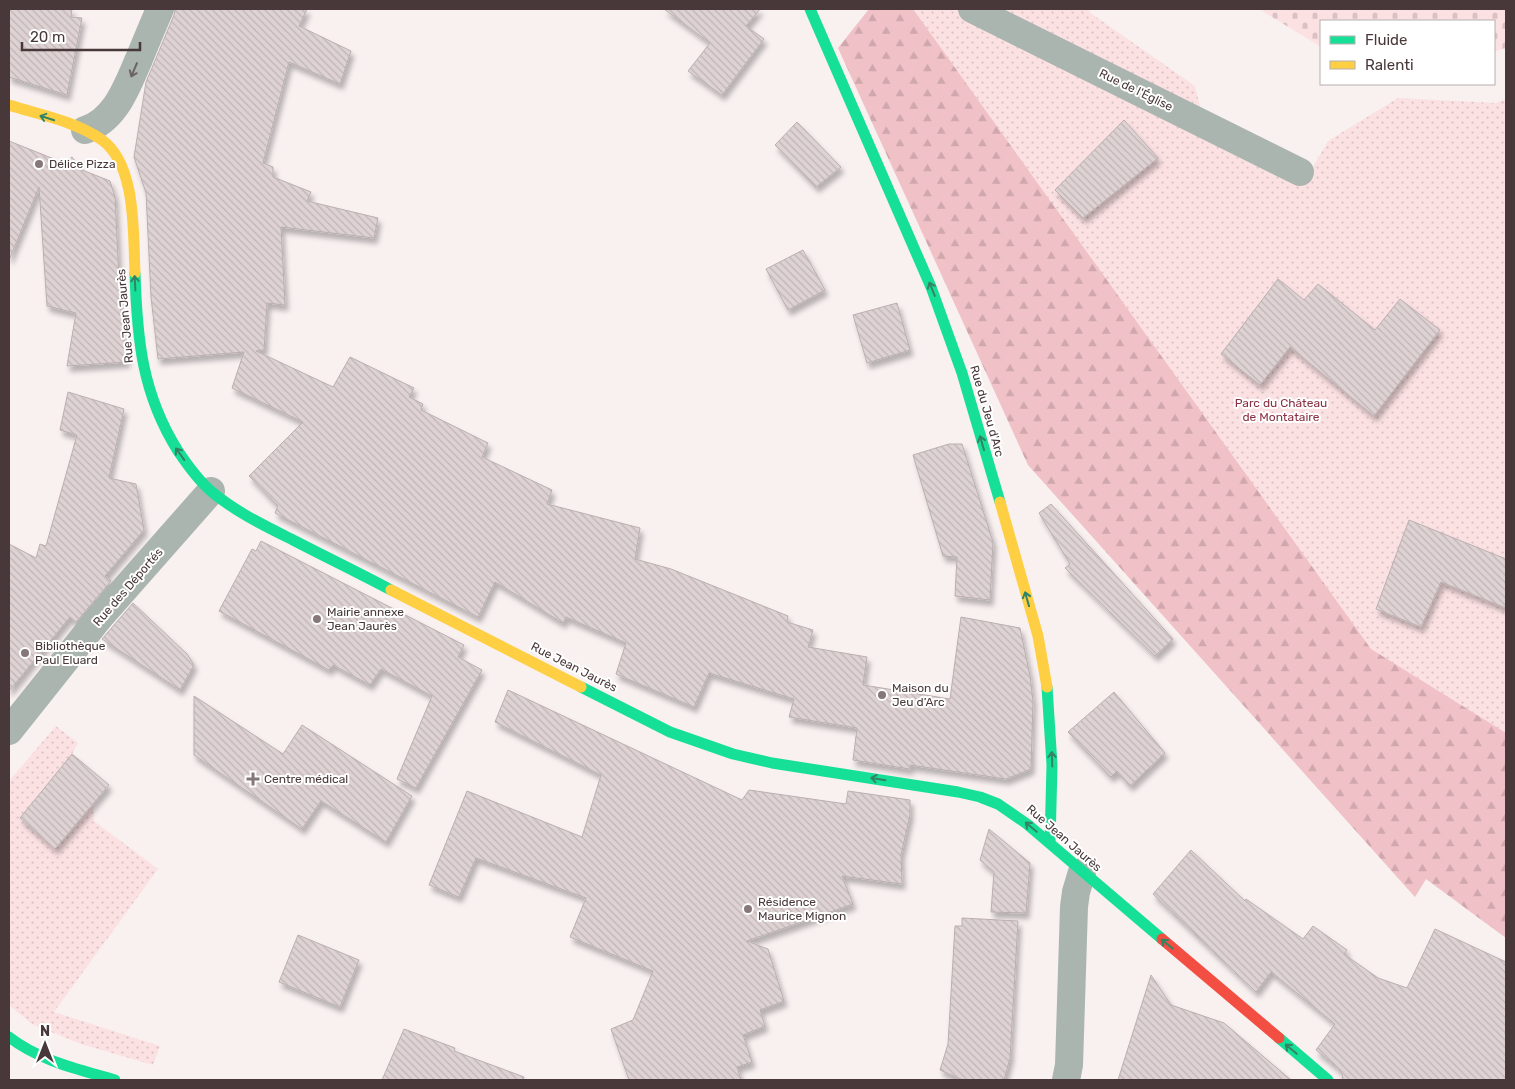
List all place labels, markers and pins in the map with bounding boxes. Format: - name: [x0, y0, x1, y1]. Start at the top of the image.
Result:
- place label: Délice Pizza: [49, 157, 116, 171]
- marker: Délice Pizza: [33, 158, 45, 170]
- place label: Mairie annexe Jean Jaurès: [327, 605, 404, 633]
- marker: Mairie annexe Jean Jaurès: [311, 613, 323, 625]
- place label: Bibliothèque Paul Eluard: [35, 639, 106, 667]
- marker: Bibliothèque Paul Eluard: [19, 647, 31, 659]
- place label: Maison du Jeu d’Arc: [892, 681, 949, 709]
- marker: Maison du Jeu d’Arc: [876, 689, 888, 701]
- marker: Centre médical: [246, 772, 260, 786]
- place label: Centre médical: [264, 772, 348, 786]
- place label: Résidence Maurice Mignon: [758, 895, 846, 923]
- marker: Résidence Maurice Mignon: [742, 903, 754, 915]

